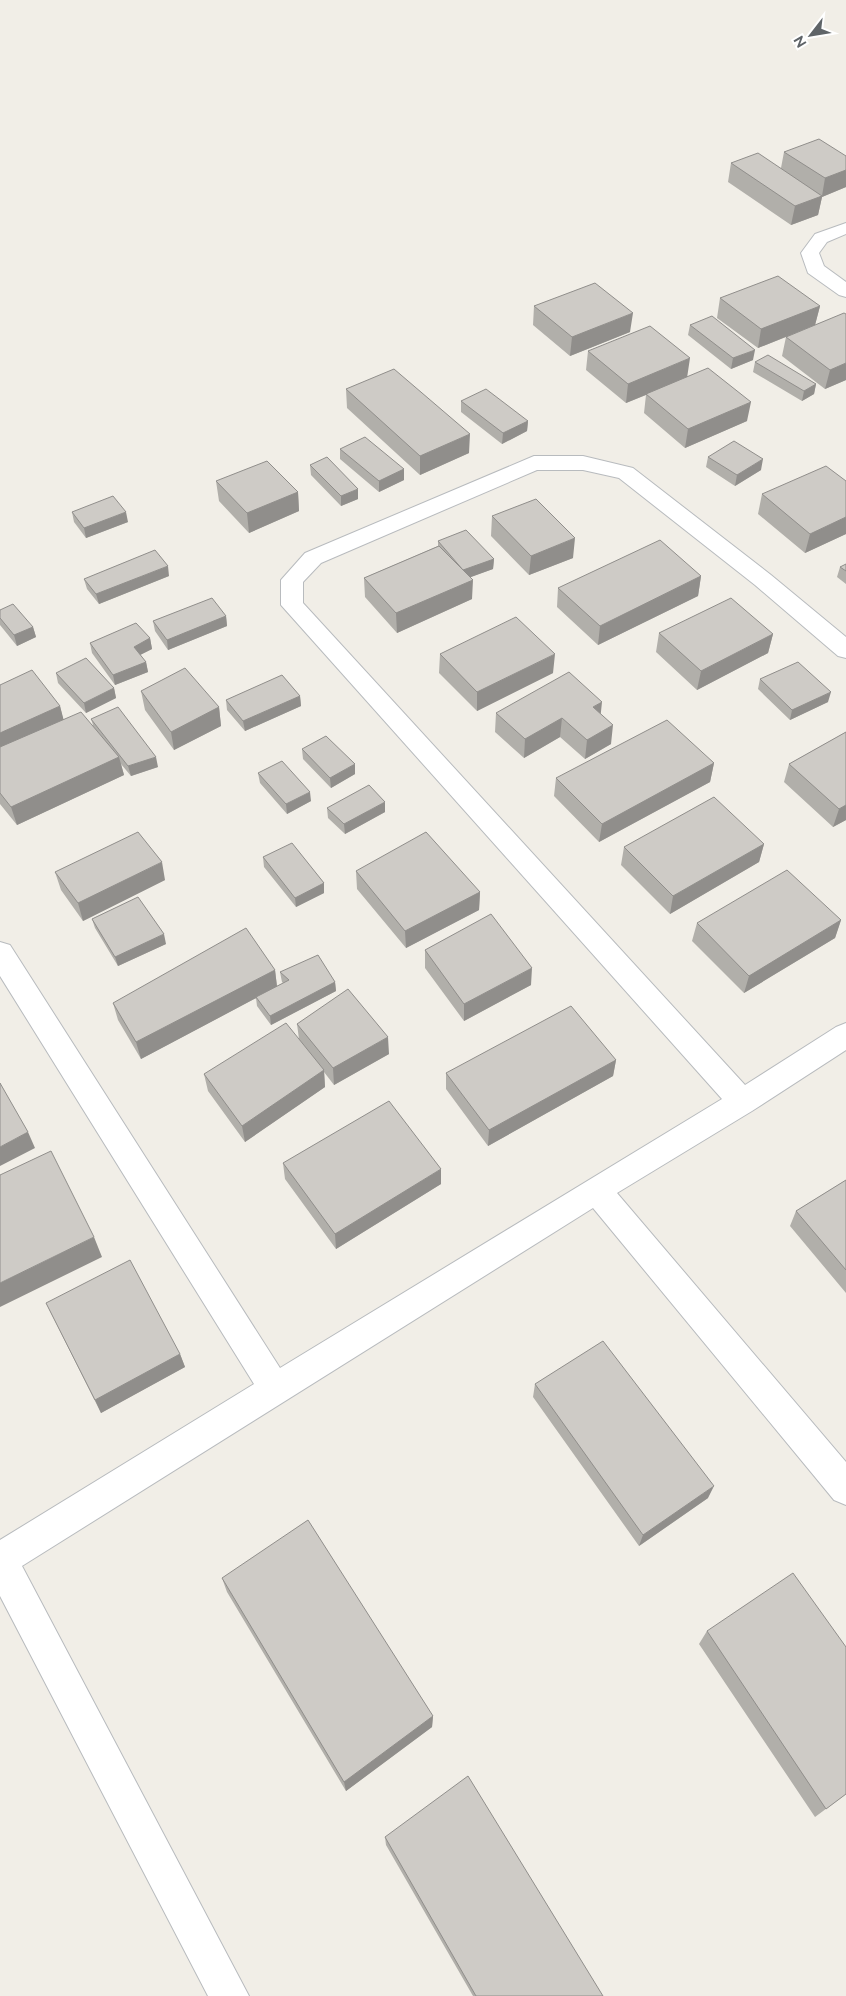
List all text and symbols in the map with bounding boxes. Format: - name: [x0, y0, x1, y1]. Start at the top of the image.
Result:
- north arrow: [786, 10, 836, 60]
- text: N: [790, 33, 809, 50]

